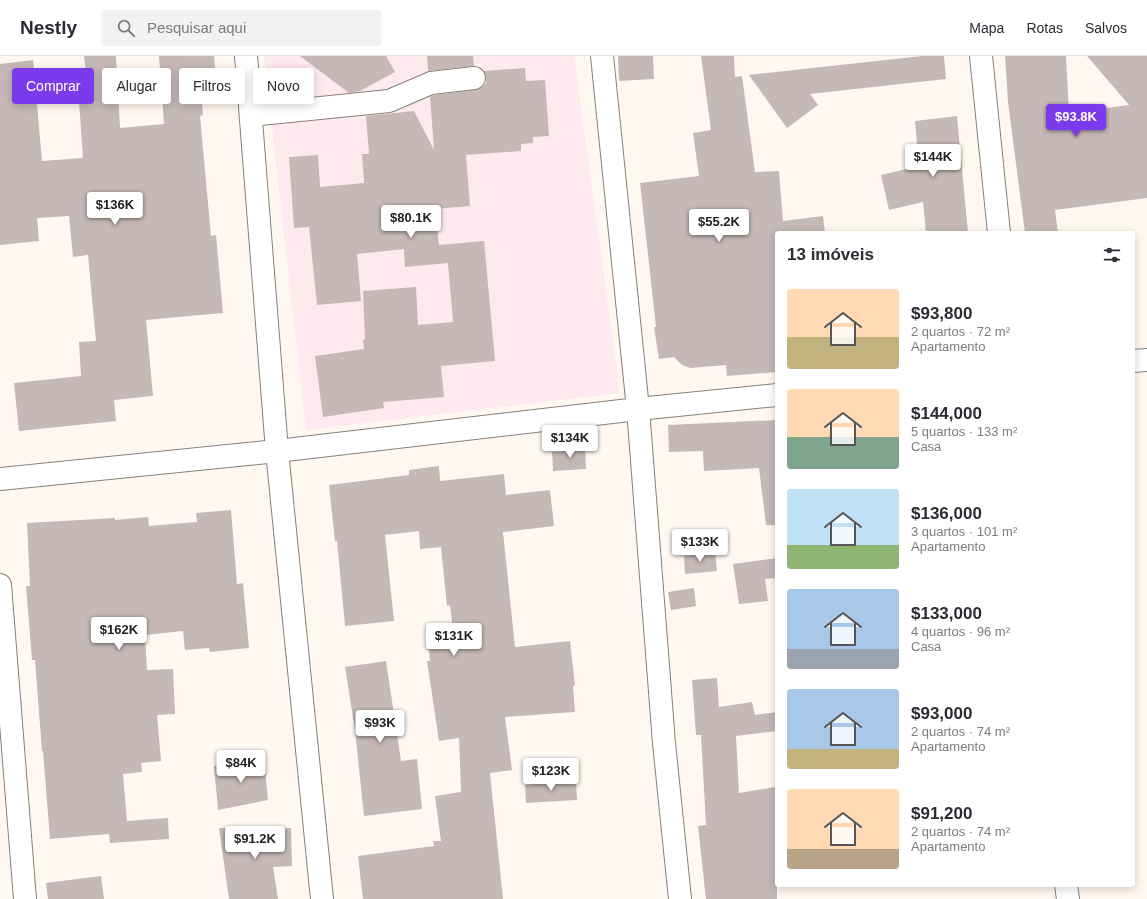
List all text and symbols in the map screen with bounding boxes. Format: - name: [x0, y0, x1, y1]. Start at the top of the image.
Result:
- search box: [101, 10, 381, 46]
- text: Nestly: [20, 17, 77, 38]
- icon: search: [115, 17, 137, 39]
- text: Pesquisar aqui: [147, 19, 246, 36]
- text: Mapa: [969, 20, 1004, 36]
- text: Rotas: [1026, 20, 1063, 36]
- text: Salvos: [1085, 20, 1127, 36]
- chip: Comprar: [12, 68, 94, 104]
- chip: Alugar: [102, 68, 171, 104]
- chip: Filtros: [179, 68, 245, 104]
- chip: Novo: [253, 68, 314, 104]
- pin: $93.8K: [1043, 104, 1109, 138]
- text: $93.8K: [1055, 109, 1097, 124]
- pin: $144K: [905, 144, 961, 178]
- text: $144K: [914, 149, 952, 164]
- pin: $136K: [87, 192, 143, 226]
- text: $136K: [96, 197, 134, 212]
- pin: $80.1K: [378, 205, 444, 239]
- pin: $55.2K: [686, 209, 752, 243]
- text: $80.1K: [390, 210, 432, 225]
- text: $55.2K: [698, 214, 740, 229]
- icon: filters: [1101, 244, 1123, 266]
- text: 13 imóveis: [787, 245, 874, 264]
- text: $93,800: [911, 304, 972, 323]
- icon: home: [819, 305, 867, 353]
- text: 2 quartos · 72 m²: [911, 324, 1010, 339]
- text: Apartamento: [911, 339, 985, 354]
- text: $144,000: [911, 404, 982, 423]
- icon: home: [819, 405, 867, 453]
- text: 5 quartos · 133 m²: [911, 424, 1017, 439]
- pin: $134K: [542, 425, 598, 459]
- text: $134K: [551, 430, 589, 445]
- text: Casa: [911, 439, 941, 454]
- text: $136,000: [911, 504, 982, 523]
- icon: home: [819, 505, 867, 553]
- text: 3 quartos · 101 m²: [911, 524, 1017, 539]
- pin: $133K: [672, 529, 728, 563]
- text: $133K: [681, 534, 719, 549]
- text: Apartamento: [911, 539, 985, 554]
- text: $133,000: [911, 604, 982, 623]
- icon: home: [819, 605, 867, 653]
- pin: $162K: [91, 617, 147, 651]
- text: $162K: [100, 622, 138, 637]
- pin: $131K: [426, 623, 482, 657]
- text: 4 quartos · 96 m²: [911, 624, 1010, 639]
- text: $131K: [435, 628, 473, 643]
- text: Casa: [911, 639, 941, 654]
- text: $93,000: [911, 704, 972, 723]
- icon: home: [819, 705, 867, 753]
- pin: $93K: [356, 710, 404, 744]
- text: $93K: [364, 715, 396, 730]
- text: 2 quartos · 74 m²: [911, 724, 1010, 739]
- text: Apartamento: [911, 739, 985, 754]
- pin: $84K: [217, 750, 265, 784]
- text: $84K: [225, 755, 257, 770]
- pin: $123K: [523, 758, 579, 792]
- text: $123K: [532, 763, 570, 778]
- text: $91,200: [911, 804, 972, 823]
- icon: home: [819, 805, 867, 853]
- text: 2 quartos · 74 m²: [911, 824, 1010, 839]
- pin: $91.2K: [222, 826, 288, 860]
- text: $91.2K: [234, 831, 276, 846]
- text: Apartamento: [911, 839, 985, 854]

